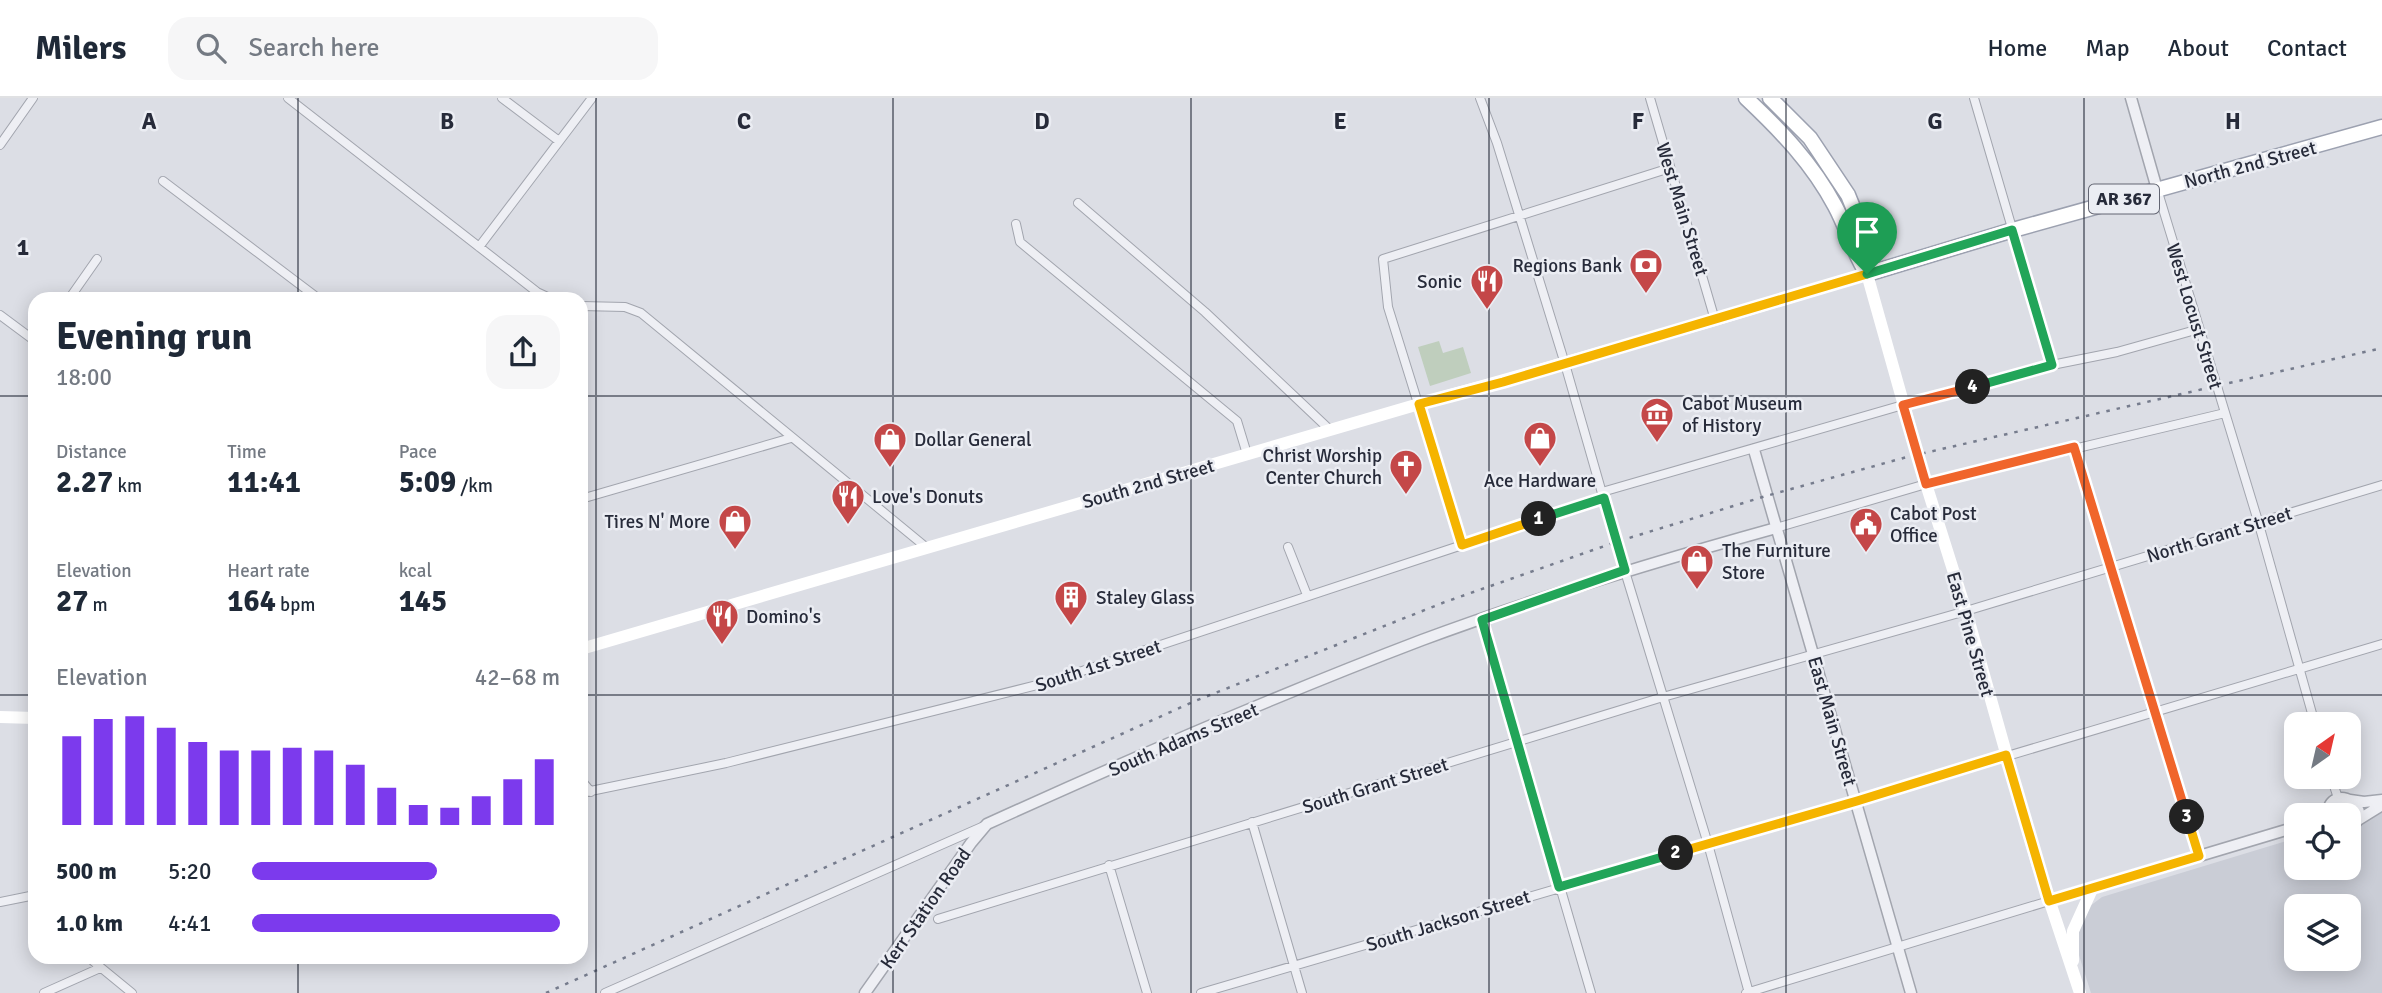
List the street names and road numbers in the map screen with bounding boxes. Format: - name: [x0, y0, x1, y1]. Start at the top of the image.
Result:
- street label: North 2nd Street: [2182, 136, 2319, 194]
- street label: West Main Street: [1650, 140, 1714, 279]
- road number: AR 367: [2089, 184, 2159, 214]
- street label: West Locust Street: [2160, 240, 2228, 393]
- street label: South 2nd Street: [1079, 454, 1217, 514]
- street label: North Grant Street: [2144, 501, 2295, 568]
- street label: East Pine Street: [1941, 569, 1999, 700]
- street label: South 1st Street: [1032, 634, 1165, 698]
- street label: East Main Street: [1802, 654, 1862, 789]
- street label: South Adams Street: [1105, 697, 1262, 782]
- street label: South Grant Street: [1299, 752, 1452, 820]
- street label: Kerr Station Road: [875, 843, 976, 974]
- street label: South Jackson Street: [1363, 884, 1534, 957]

